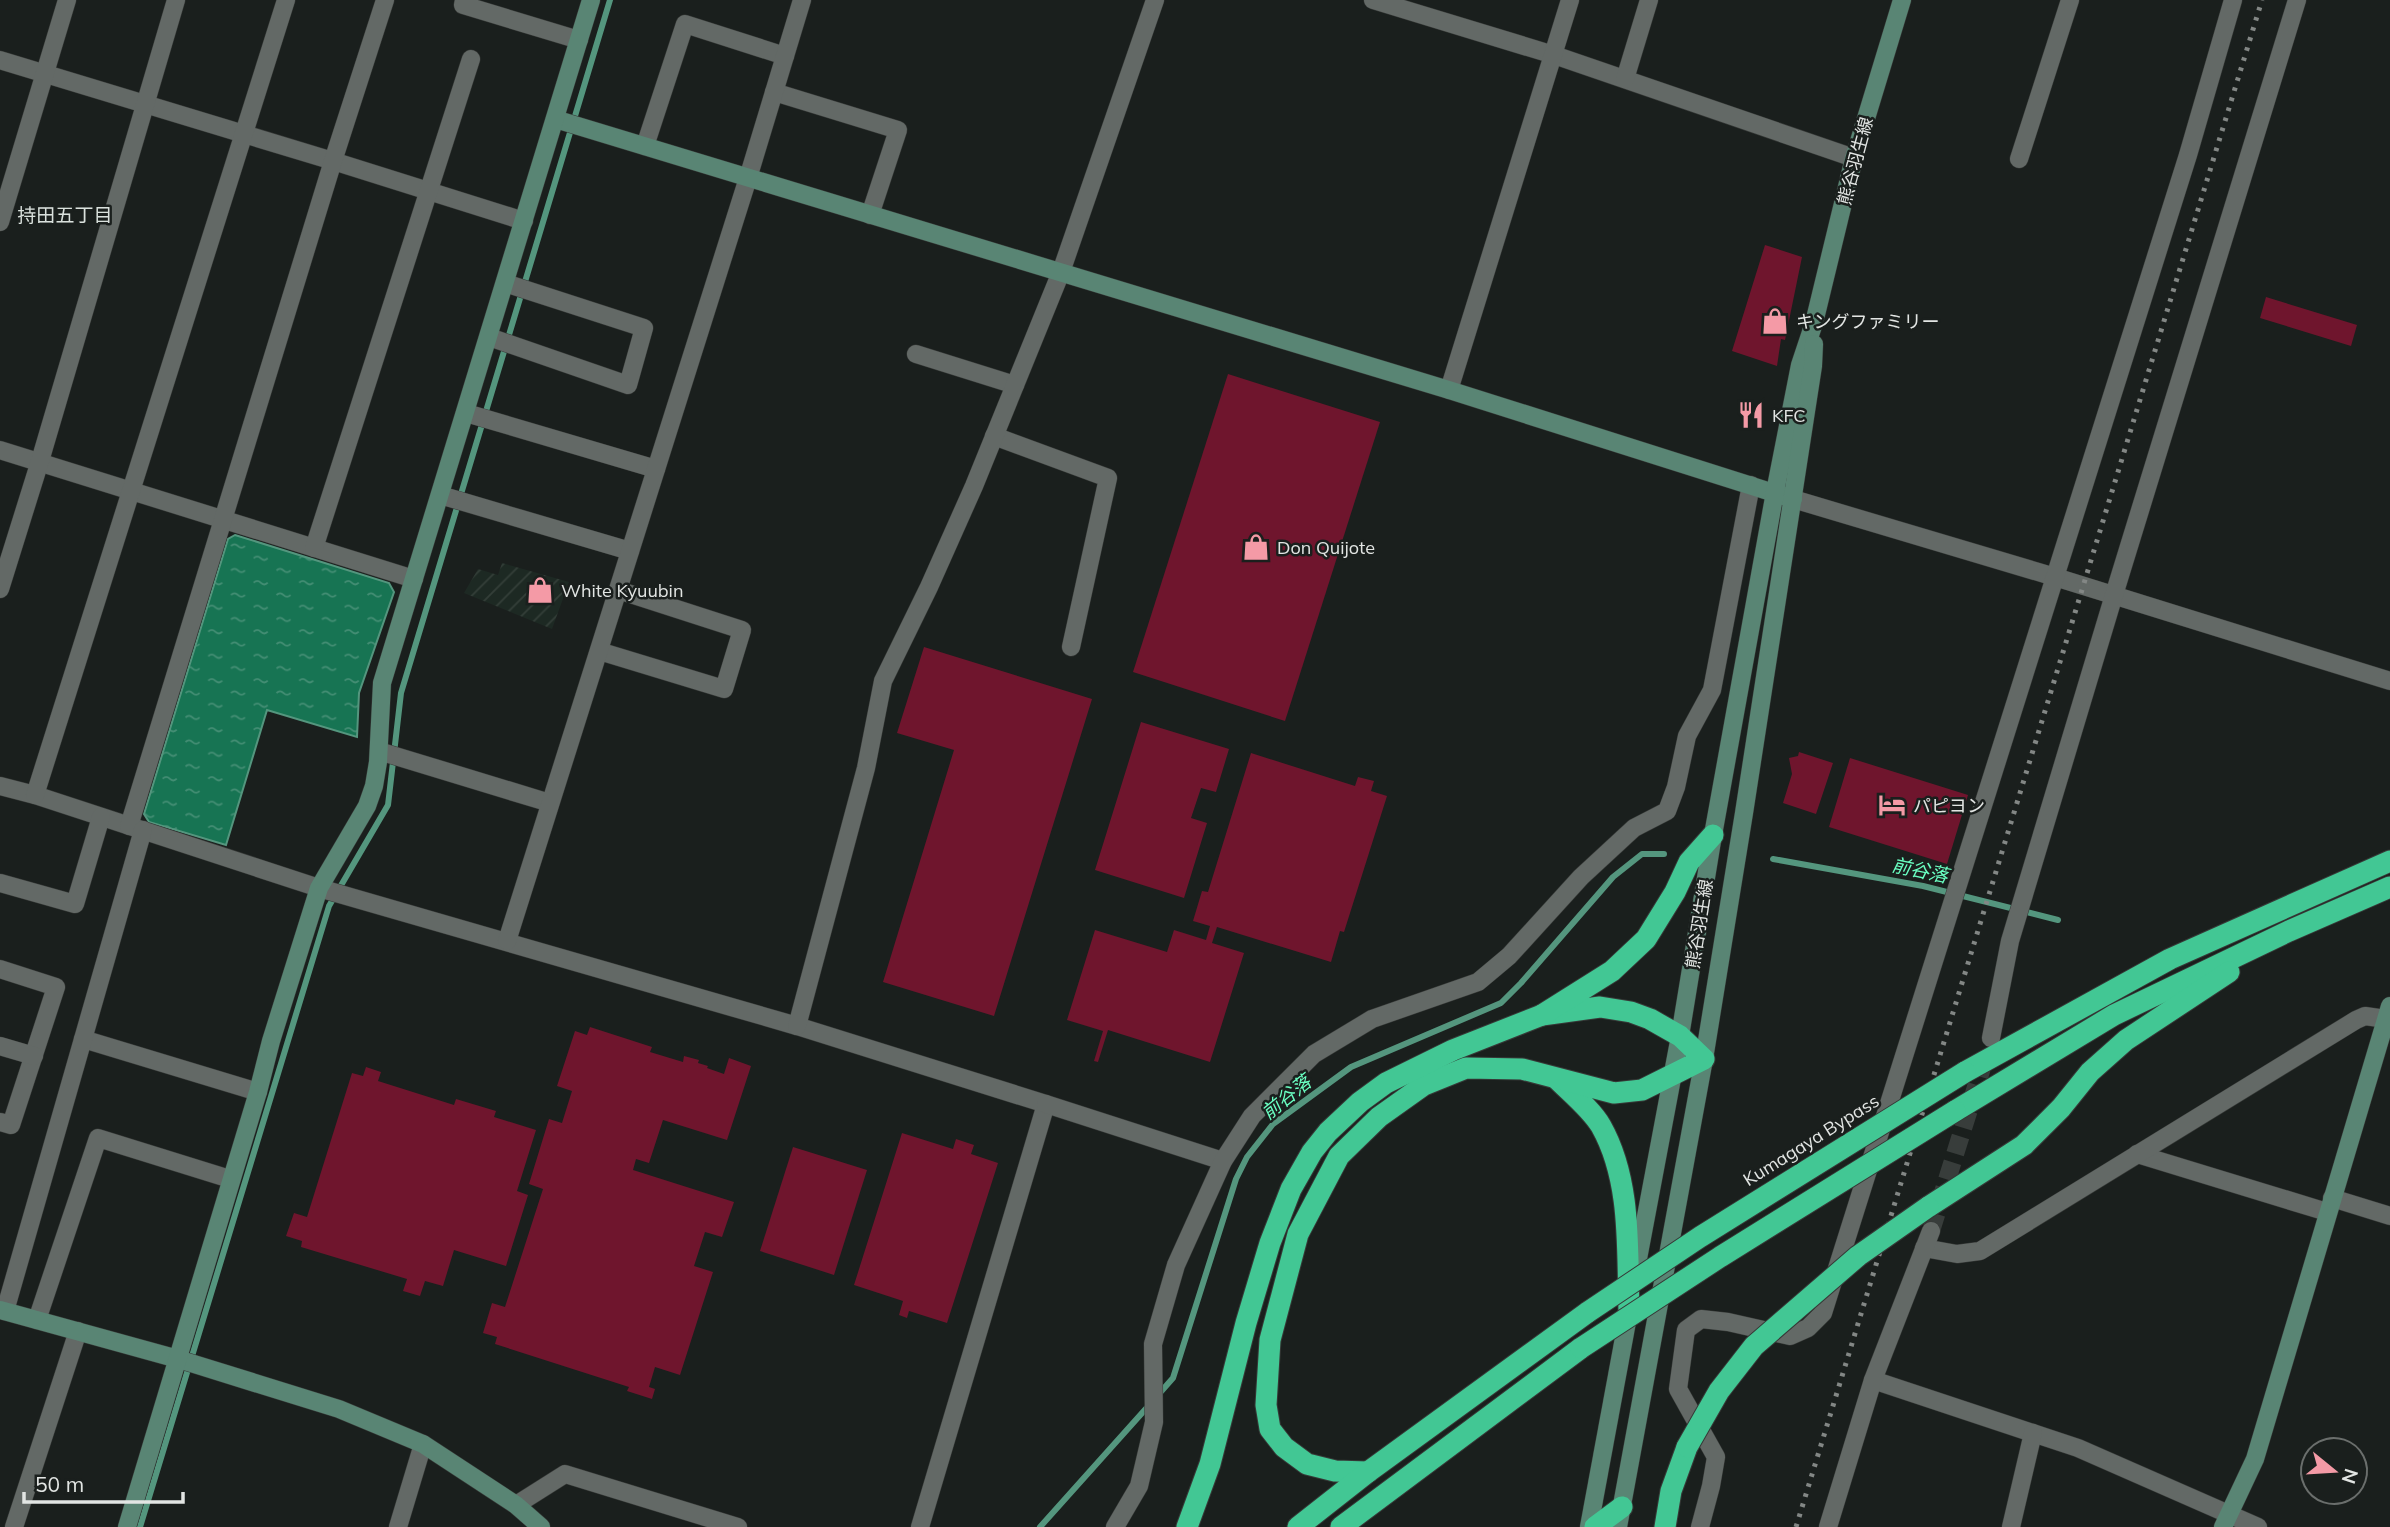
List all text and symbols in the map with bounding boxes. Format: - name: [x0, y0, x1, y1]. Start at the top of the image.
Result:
- street label: 熊谷羽生線: [1832, 115, 1878, 207]
- district label: 持田五丁目: [17, 203, 113, 227]
- shop icon: キングファミリー: [1760, 306, 1790, 336]
- place label: キングファミリー: [1796, 310, 1939, 333]
- restaurant icon: KFC: [1736, 400, 1766, 430]
- place label: KFC: [1772, 404, 1806, 427]
- shop icon: Don Quijote: [1241, 532, 1271, 562]
- place label: Don Quijote: [1277, 536, 1375, 559]
- shop icon: White Kyuubin: [525, 575, 555, 605]
- place label: White Kyuubin: [561, 579, 683, 602]
- hotel icon: パピヨン: [1877, 790, 1907, 820]
- place label: パピヨン: [1913, 794, 1985, 817]
- water label: 前谷落: [1890, 852, 1953, 888]
- street label: 熊谷羽生線: [1681, 878, 1717, 970]
- water label: 前谷落: [1256, 1068, 1318, 1124]
- street label: Kumagaya Bypass: [1739, 1089, 1883, 1191]
- north arrow: [2299, 1436, 2369, 1506]
- scale bar: [24, 1460, 184, 1504]
- text: N: [2337, 1466, 2364, 1487]
- text: 50 m: [35, 1471, 84, 1497]

